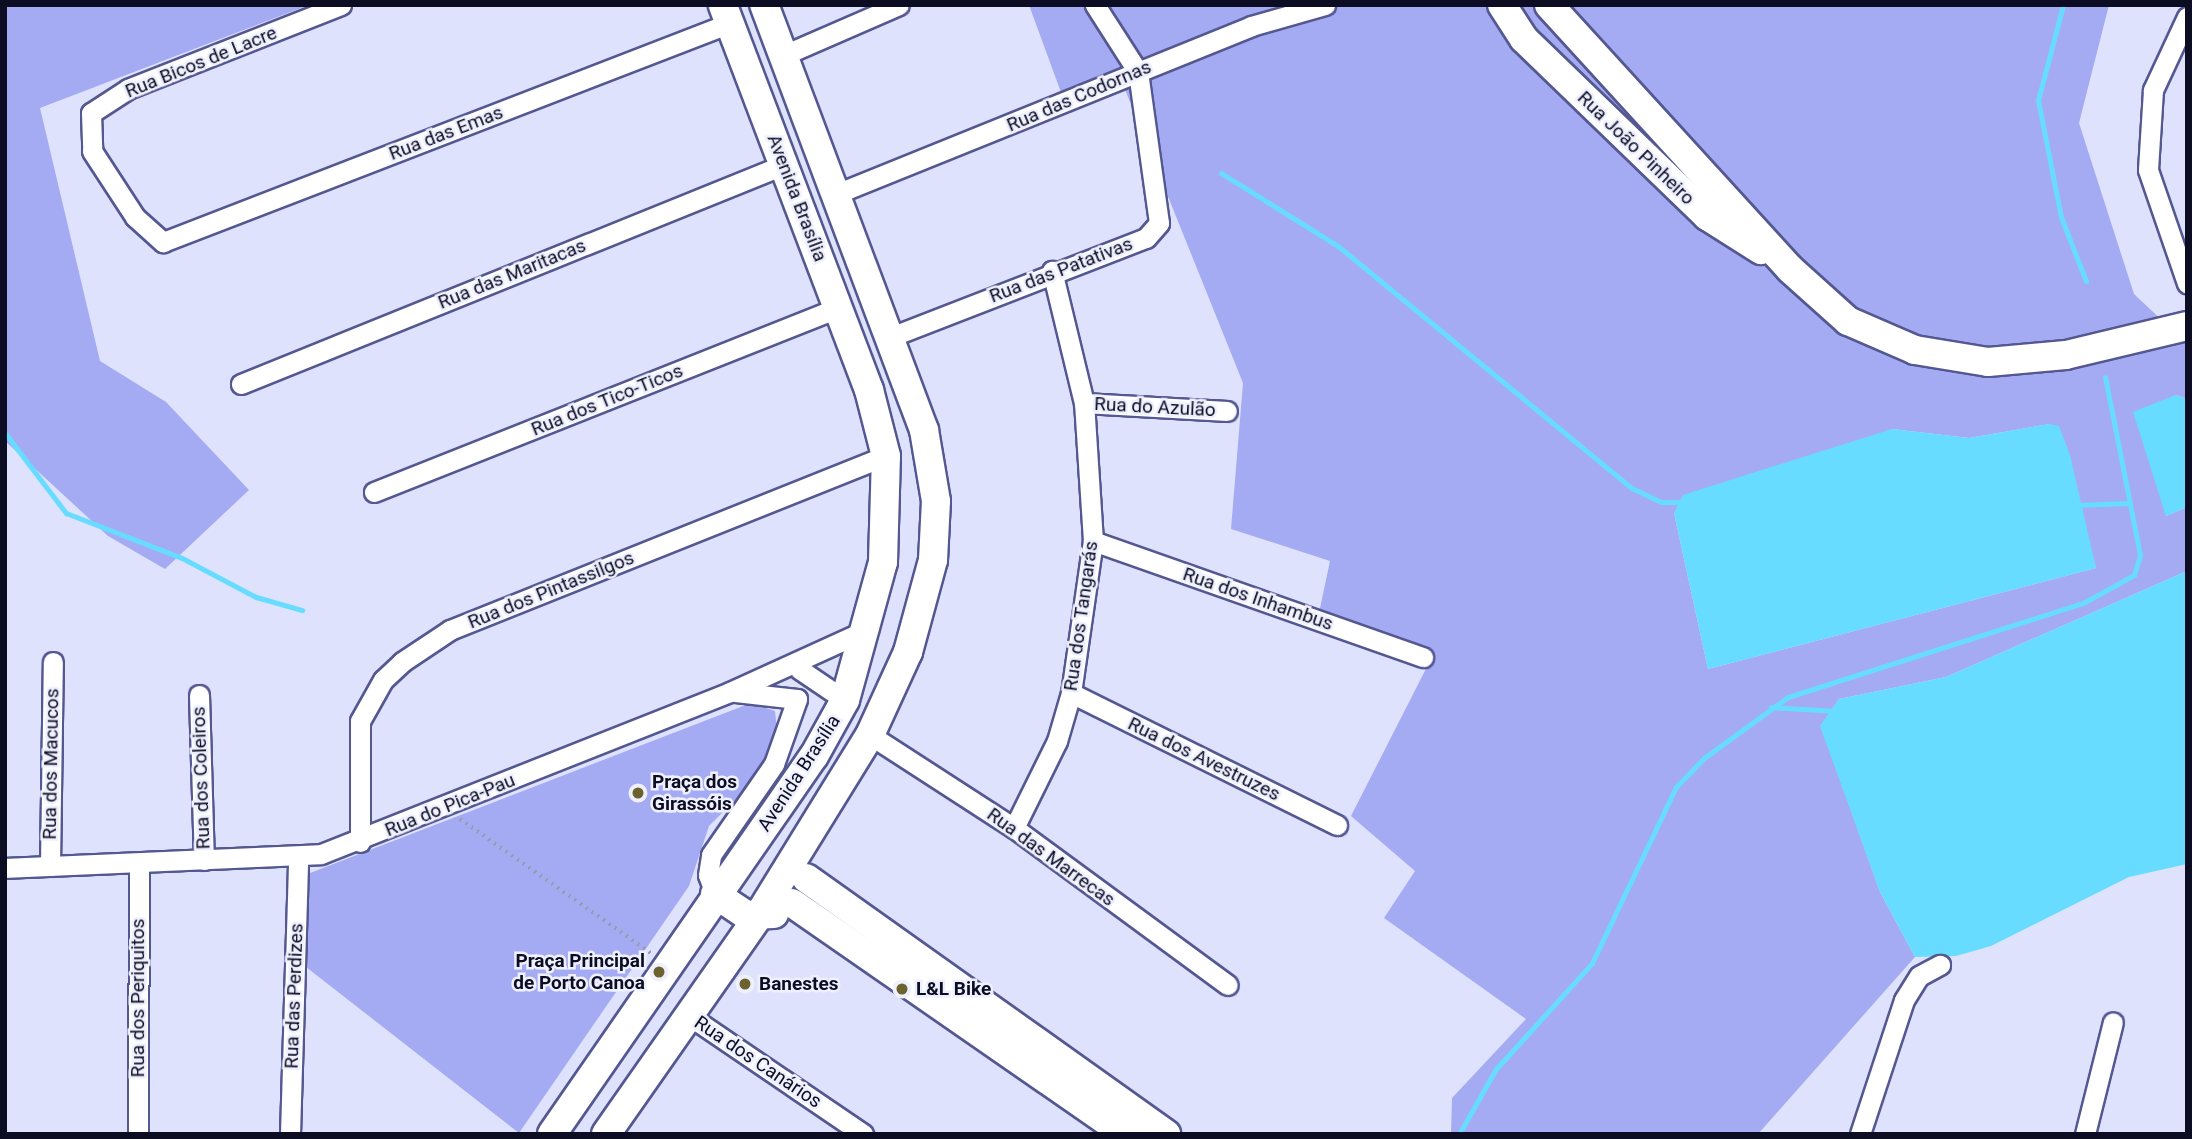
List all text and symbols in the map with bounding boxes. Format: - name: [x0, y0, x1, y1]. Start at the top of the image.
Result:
- street label: Rua Bicos de Lacre: [122, 21, 280, 103]
- street label: Rua das Codornas: [1003, 55, 1155, 137]
- street label: Rua João Pinheiro: [1573, 86, 1699, 210]
- street label: Rua das Emas: [386, 101, 506, 165]
- street label: Avenida Brasília: [762, 131, 832, 265]
- street label: Rua das Patativas: [986, 232, 1136, 308]
- street label: Rua das Maritacas: [435, 234, 589, 314]
- street label: Rua dos Tico-Ticos: [528, 359, 686, 441]
- street label: Rua do Azulão: [1094, 392, 1216, 422]
- street label: Rua dos Tangarás: [1059, 539, 1103, 693]
- street label: Rua dos Pintassilgos: [465, 546, 637, 634]
- street label: Rua dos Inhambus: [1180, 563, 1336, 635]
- street label: Rua dos Macucos: [38, 688, 64, 840]
- street label: Rua dos Coleiros: [187, 706, 215, 850]
- street label: Avenida Brasília: [753, 710, 845, 836]
- street label: Rua dos Avestruzes: [1124, 712, 1284, 806]
- street label: Rua do Pica-Pau: [382, 769, 518, 841]
- place label: Praça dos Girassóis: [652, 771, 737, 815]
- marker: Praça dos Girassóis: [630, 785, 646, 801]
- street label: Rua das Marrecas: [983, 803, 1119, 911]
- street label: Rua dos Periquitos: [127, 919, 149, 1077]
- street label: Rua das Perdizes: [280, 923, 308, 1069]
- place label: Praça Principal de Porto Canoa: [513, 950, 645, 994]
- marker: Praça Principal de Porto Canoa: [651, 964, 667, 980]
- place label: Banestes: [759, 973, 838, 995]
- marker: Banestes: [737, 976, 753, 992]
- place label: L&L Bike: [916, 978, 991, 1000]
- marker: L&L Bike: [894, 981, 910, 997]
- street label: Rua dos Canários: [690, 1011, 826, 1113]

